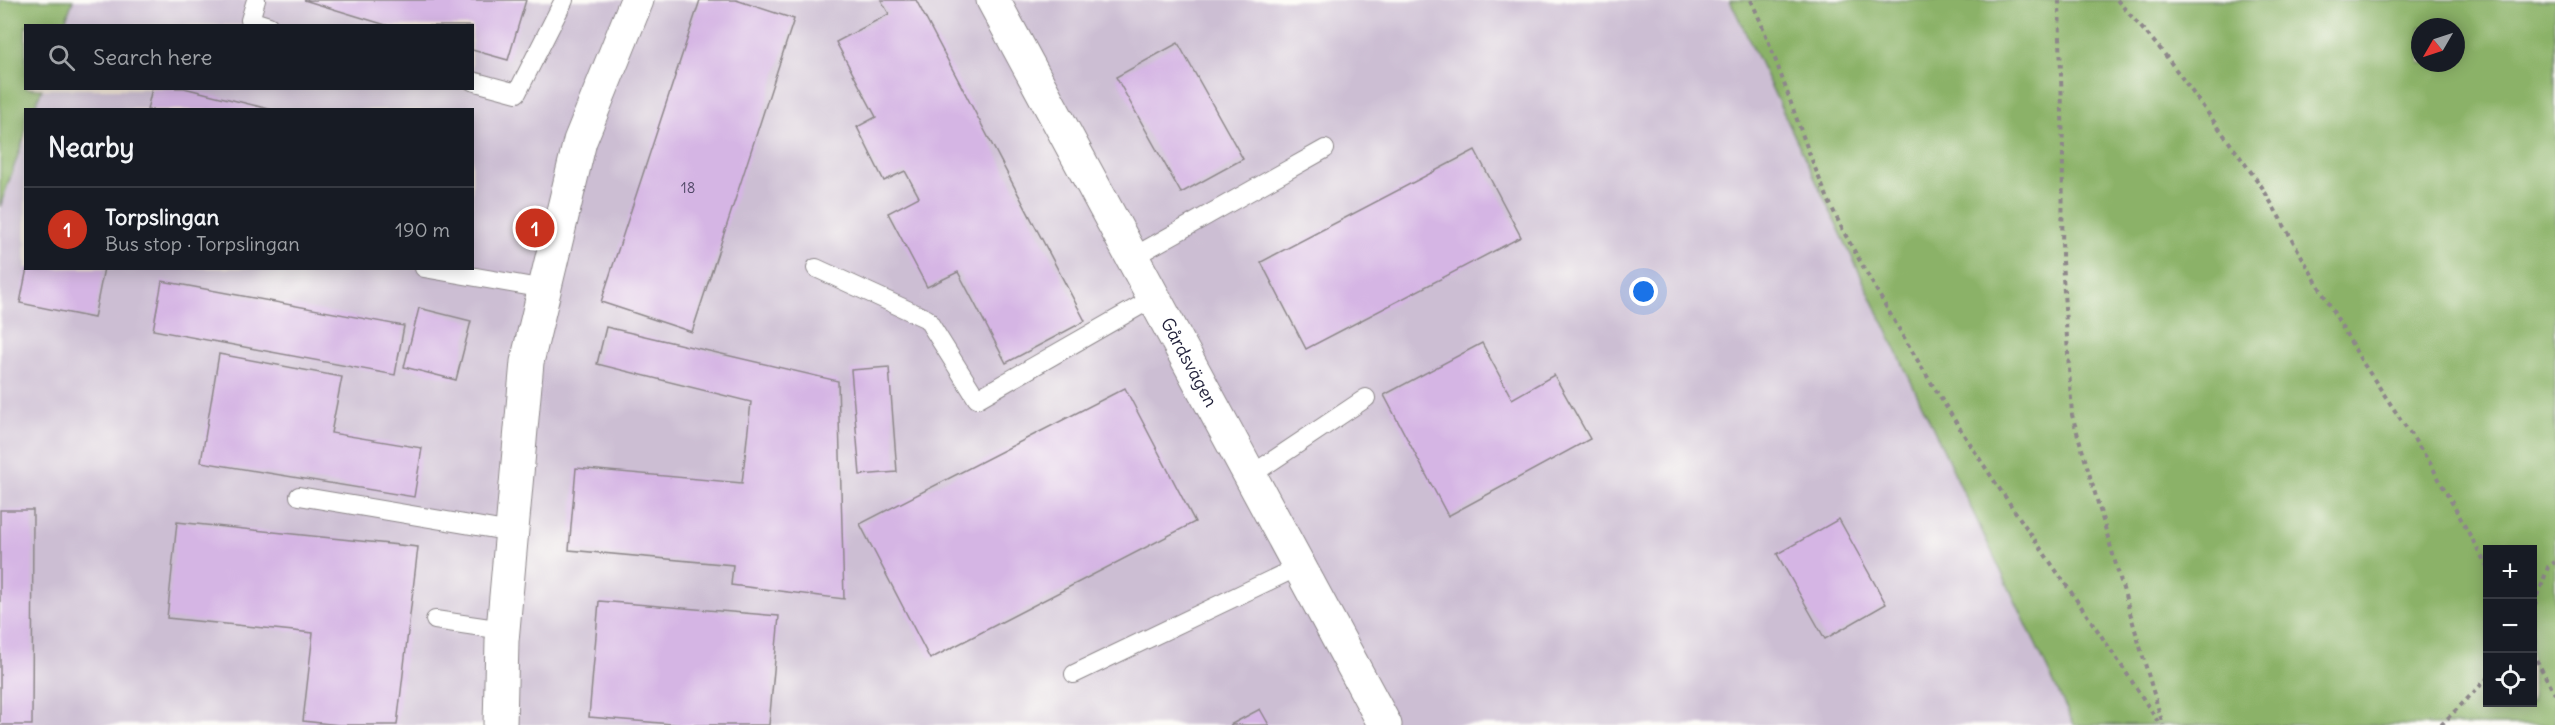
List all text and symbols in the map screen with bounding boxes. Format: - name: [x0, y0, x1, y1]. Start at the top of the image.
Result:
- north arrow: [2411, 18, 2465, 72]
- search box: [24, 24, 474, 90]
- icon: search: [45, 41, 78, 74]
- text: Search here: [93, 43, 212, 71]
- text: Nearby: [48, 131, 134, 164]
- house number: 18: [681, 178, 695, 197]
- text: Torpslingan: [105, 203, 219, 231]
- pin: 1: [516, 206, 554, 250]
- text: 1: [64, 217, 71, 242]
- text: 190 m: [395, 217, 450, 242]
- text: Bus stop · Torpslingan: [105, 231, 300, 256]
- your location: [1629, 277, 1658, 306]
- street label: Gårdsvägen: [1156, 313, 1223, 411]
- map controls: [2483, 545, 2537, 707]
- button: +: [2483, 545, 2537, 599]
- button: −: [2483, 599, 2537, 653]
- button: locate: [2483, 653, 2537, 707]

